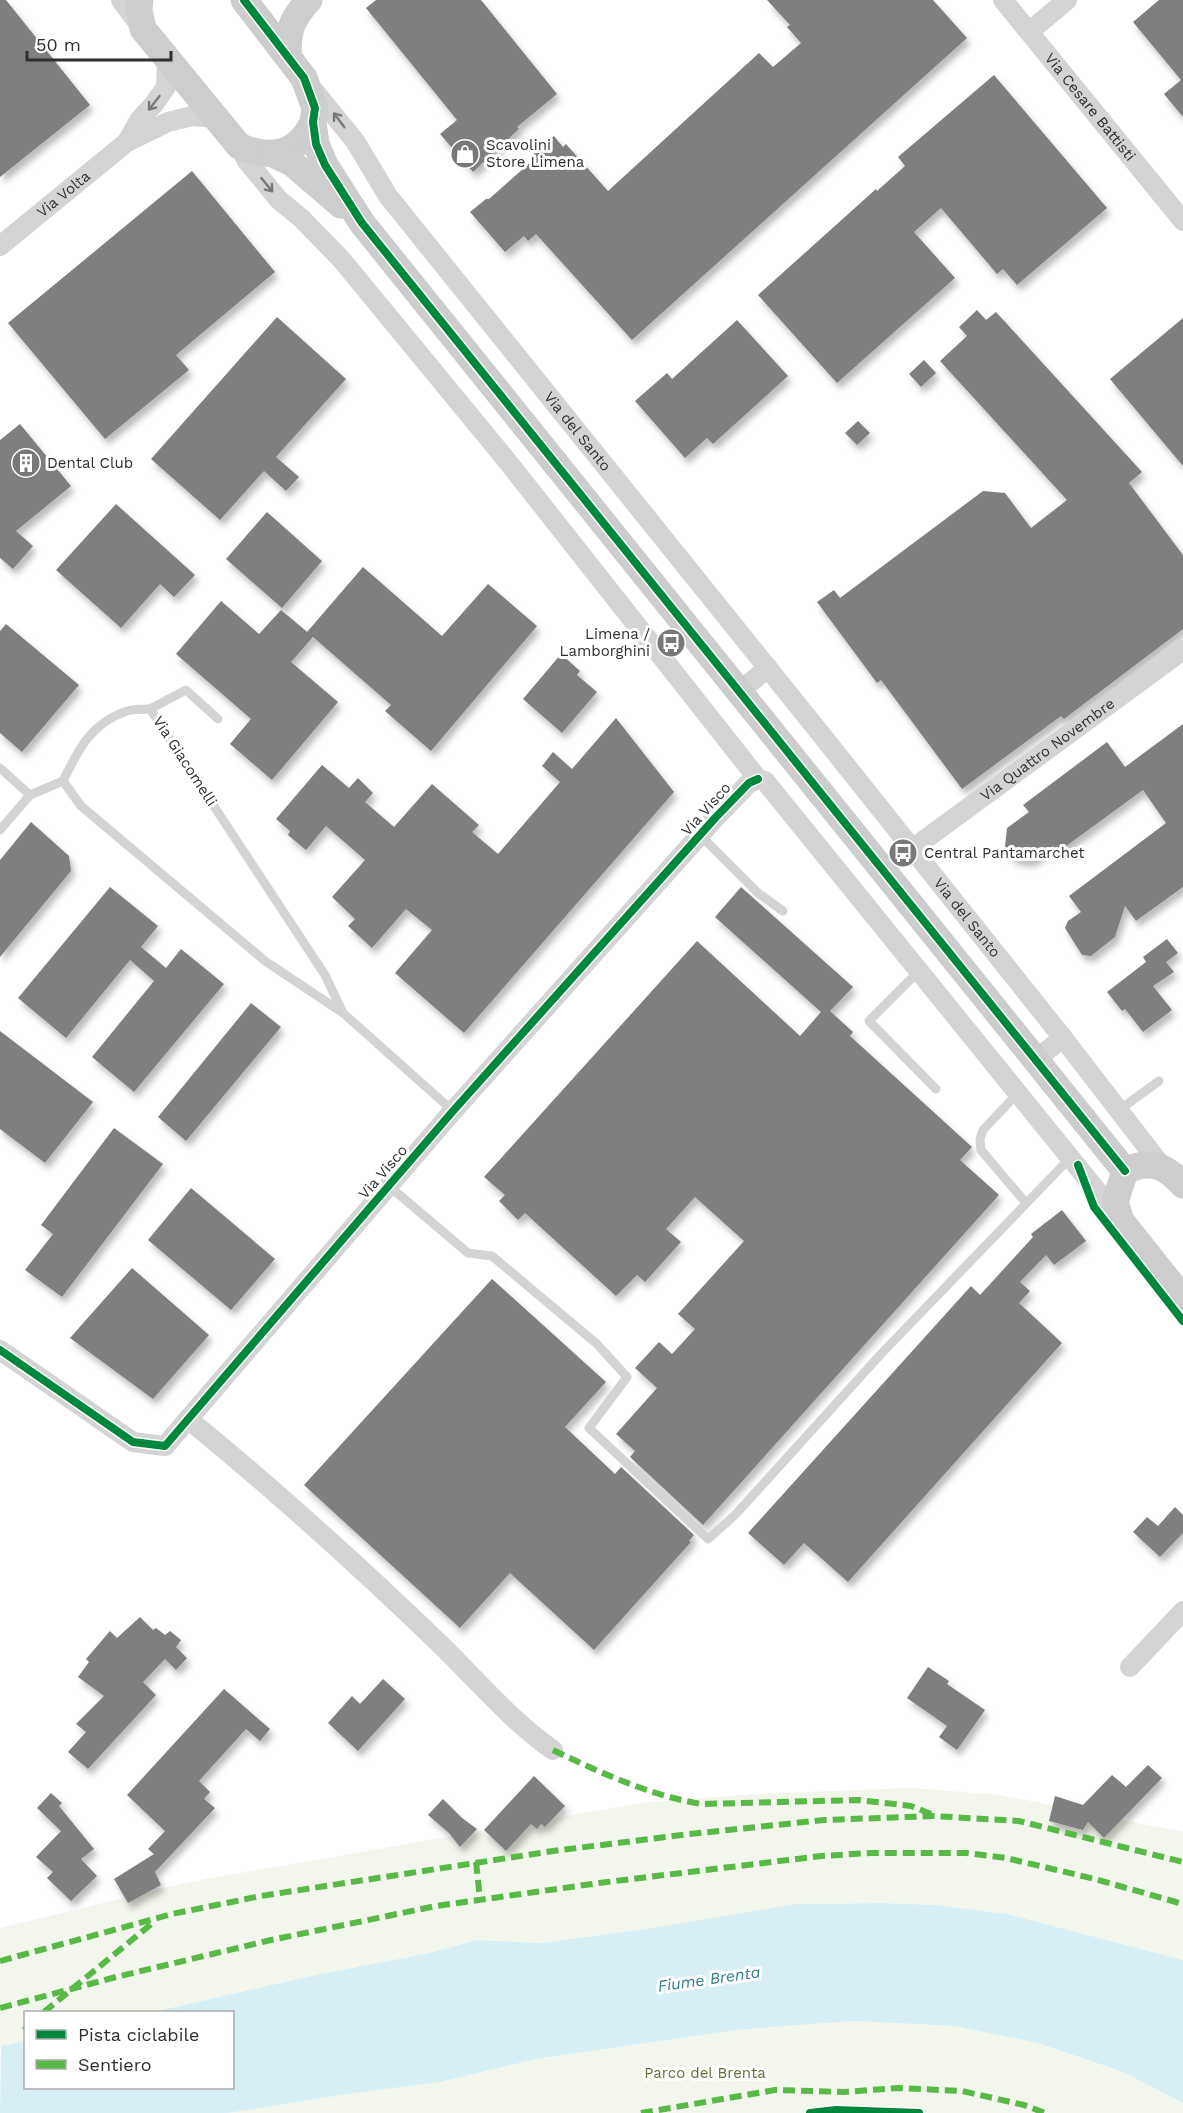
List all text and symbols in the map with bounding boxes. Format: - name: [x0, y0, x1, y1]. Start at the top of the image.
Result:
- scale bar: [27, 24, 171, 62]
- text: 50 m: [36, 34, 81, 55]
- street label: Via Cesare Battisti: [1041, 49, 1139, 165]
- one-way arrow: [148, 94, 160, 110]
- one-way arrow: [332, 113, 345, 129]
- place label: Scavolini Store Limena: [486, 136, 585, 171]
- shop icon: Scavolini Store Limena: [449, 138, 481, 170]
- street label: Via Volta: [33, 167, 94, 221]
- one-way arrow: [260, 177, 273, 193]
- street label: Via del Santo: [540, 388, 615, 475]
- building icon: Dental Club: [10, 447, 42, 479]
- place label: Dental Club: [47, 454, 133, 472]
- place label: Limena / Lamborghini: [560, 625, 650, 660]
- bus stop icon: Limena / Lamborghini: [655, 627, 687, 659]
- street label: Via Quattro Novembre: [977, 694, 1118, 805]
- street label: Via Giacomelli: [149, 713, 221, 809]
- street label: Via Visco: [677, 779, 735, 839]
- bus stop icon: Central Pantamarchet: [887, 837, 919, 869]
- place label: Central Pantamarchet: [924, 844, 1085, 862]
- street label: Via del Santo: [930, 874, 1004, 961]
- street label: Via Visco: [355, 1141, 411, 1203]
- water label: Fiume Brenta: [656, 1962, 762, 1996]
- legend: [24, 2011, 234, 2089]
- text: Pista ciclabile: [78, 2024, 199, 2045]
- text: Sentiero: [78, 2054, 152, 2075]
- park label: Parco del Brenta: [644, 2064, 766, 2082]

